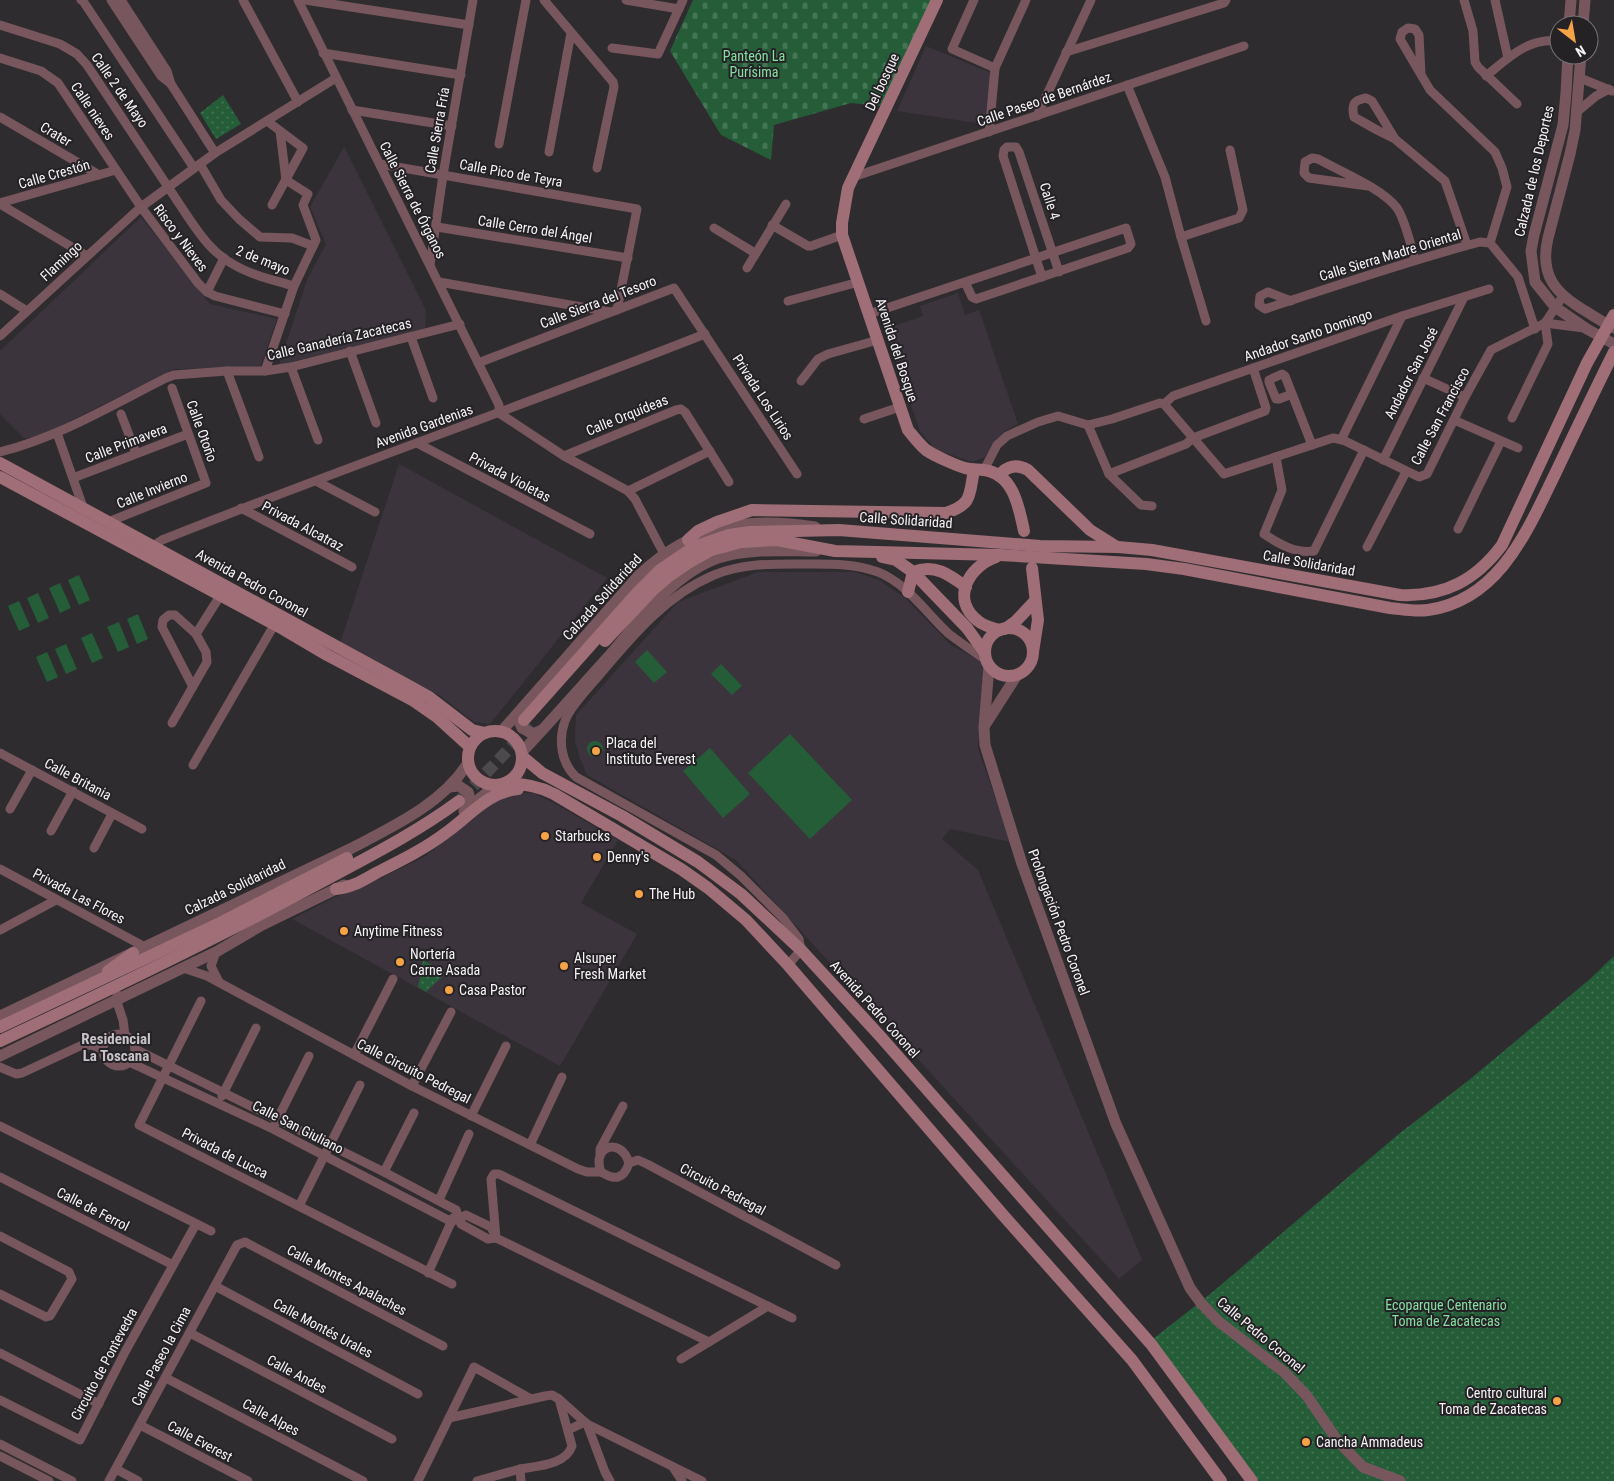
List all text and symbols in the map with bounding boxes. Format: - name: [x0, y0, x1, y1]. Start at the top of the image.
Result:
- north arrow: [1549, 15, 1599, 65]
- text: N: [1573, 42, 1588, 60]
- park label: Panteón La Purísima: [723, 48, 785, 80]
- street label: Calle 2 de Mayo: [88, 50, 152, 130]
- street label: Del bosque: [862, 50, 902, 113]
- street label: Calle Paseo de Bernárdez: [975, 69, 1113, 129]
- street label: Calle nieves: [68, 79, 118, 143]
- street label: Calle Sierra Fría: [422, 86, 452, 174]
- street label: Calzada de los Deportes: [1511, 104, 1557, 238]
- street label: Crater: [37, 118, 75, 150]
- street label: Calle Sierra de Órganos: [377, 138, 450, 261]
- street label: Calle Crestón: [16, 156, 92, 192]
- street label: Calle Pico de Teyra: [458, 156, 564, 190]
- street label: Calle 4: [1037, 181, 1063, 222]
- street label: Risco y Nieves: [151, 201, 211, 275]
- street label: Calle Cerro del Ángel: [477, 211, 593, 246]
- street label: Calle Sierra Madre Oriental: [1317, 226, 1463, 284]
- street label: Flamingo: [37, 238, 85, 284]
- street label: 2 de mayo: [234, 242, 292, 278]
- street label: Calle Sierra del Tesoro: [537, 272, 659, 332]
- street label: Avenida del Bosque: [873, 296, 921, 404]
- street label: Andador Santo Domingo: [1242, 306, 1374, 364]
- street label: Calle Ganadería Zacatecas: [265, 315, 413, 363]
- street label: Andador San José: [1381, 324, 1441, 421]
- street label: Privada Los Lirios: [729, 351, 797, 443]
- street label: Calle San Francisco: [1407, 364, 1473, 468]
- street label: Calle Orquídeas: [584, 391, 670, 439]
- street label: Calle Otoño: [184, 398, 220, 464]
- street label: Avenida Gardenias: [373, 401, 475, 451]
- street label: Calle Primavera: [83, 420, 169, 466]
- street label: Privada Violetas: [467, 449, 553, 505]
- street label: Calle Invierno: [114, 469, 190, 511]
- street label: Privada Alcatraz: [259, 498, 347, 554]
- street label: Calle Solidaridad: [859, 509, 953, 531]
- street label: Avenida Pedro Coronel: [193, 546, 311, 620]
- street label: Calle Solidaridad: [1262, 547, 1356, 579]
- street label: Calzada Solidaridad: [559, 551, 645, 643]
- place label: Placa del Instituto Everest: [606, 735, 696, 767]
- marker: Placa del Instituto Everest: [590, 745, 602, 757]
- street label: Calle Britania: [42, 755, 114, 803]
- place label: Starbucks: [555, 828, 610, 844]
- marker: Starbucks: [539, 830, 551, 842]
- street label: Prolongación Pedro Coronel: [1025, 847, 1093, 997]
- place label: Denny's: [607, 849, 649, 865]
- marker: Denny's: [591, 851, 603, 863]
- street label: Calzada Solidaridad: [182, 856, 288, 918]
- street label: Privada Las Flores: [30, 865, 128, 927]
- place label: The Hub: [649, 886, 695, 902]
- marker: The Hub: [633, 888, 645, 900]
- place label: Anytime Fitness: [354, 923, 443, 939]
- marker: Anytime Fitness: [338, 925, 350, 937]
- place label: Nortería Carne Asada: [410, 946, 480, 978]
- place label: Alsuper Fresh Market: [574, 950, 646, 982]
- marker: Nortería Carne Asada: [394, 956, 406, 968]
- street label: Avenida Pedro Coronel: [827, 957, 923, 1061]
- marker: Alsuper Fresh Market: [558, 960, 570, 972]
- place label: Casa Pastor: [459, 982, 526, 998]
- marker: Casa Pastor: [443, 984, 455, 996]
- district label: Residencial La Toscana: [81, 1030, 151, 1065]
- street label: Calle Circuito Pedregal: [354, 1035, 474, 1107]
- street label: Calle San Giuliano: [250, 1097, 346, 1157]
- street label: Privada de Lucca: [179, 1124, 271, 1182]
- street label: Circuito Pedregal: [677, 1160, 769, 1218]
- street label: Calle de Ferrol: [54, 1184, 132, 1234]
- street label: Calle Montes Apalaches: [284, 1242, 410, 1318]
- street label: Calle Pedro Coronel: [1214, 1294, 1308, 1376]
- street label: Calle Montés Urales: [271, 1295, 375, 1361]
- park label: Ecoparque Centenario Toma de Zacatecas: [1385, 1297, 1507, 1329]
- street label: Calle Paseo la Cima: [128, 1304, 194, 1408]
- street label: Circuito de Pontevedra: [68, 1305, 140, 1423]
- street label: Calle Andes: [264, 1352, 330, 1396]
- place label: Centro cultural Toma de Zacatecas: [1439, 1385, 1547, 1417]
- street label: Calle Alpes: [240, 1395, 302, 1439]
- marker: Centro cultural Toma de Zacatecas: [1551, 1395, 1563, 1407]
- street label: Calle Everest: [165, 1417, 235, 1465]
- place label: Cancha Ammadeus: [1316, 1434, 1423, 1450]
- marker: Cancha Ammadeus: [1300, 1436, 1312, 1448]

